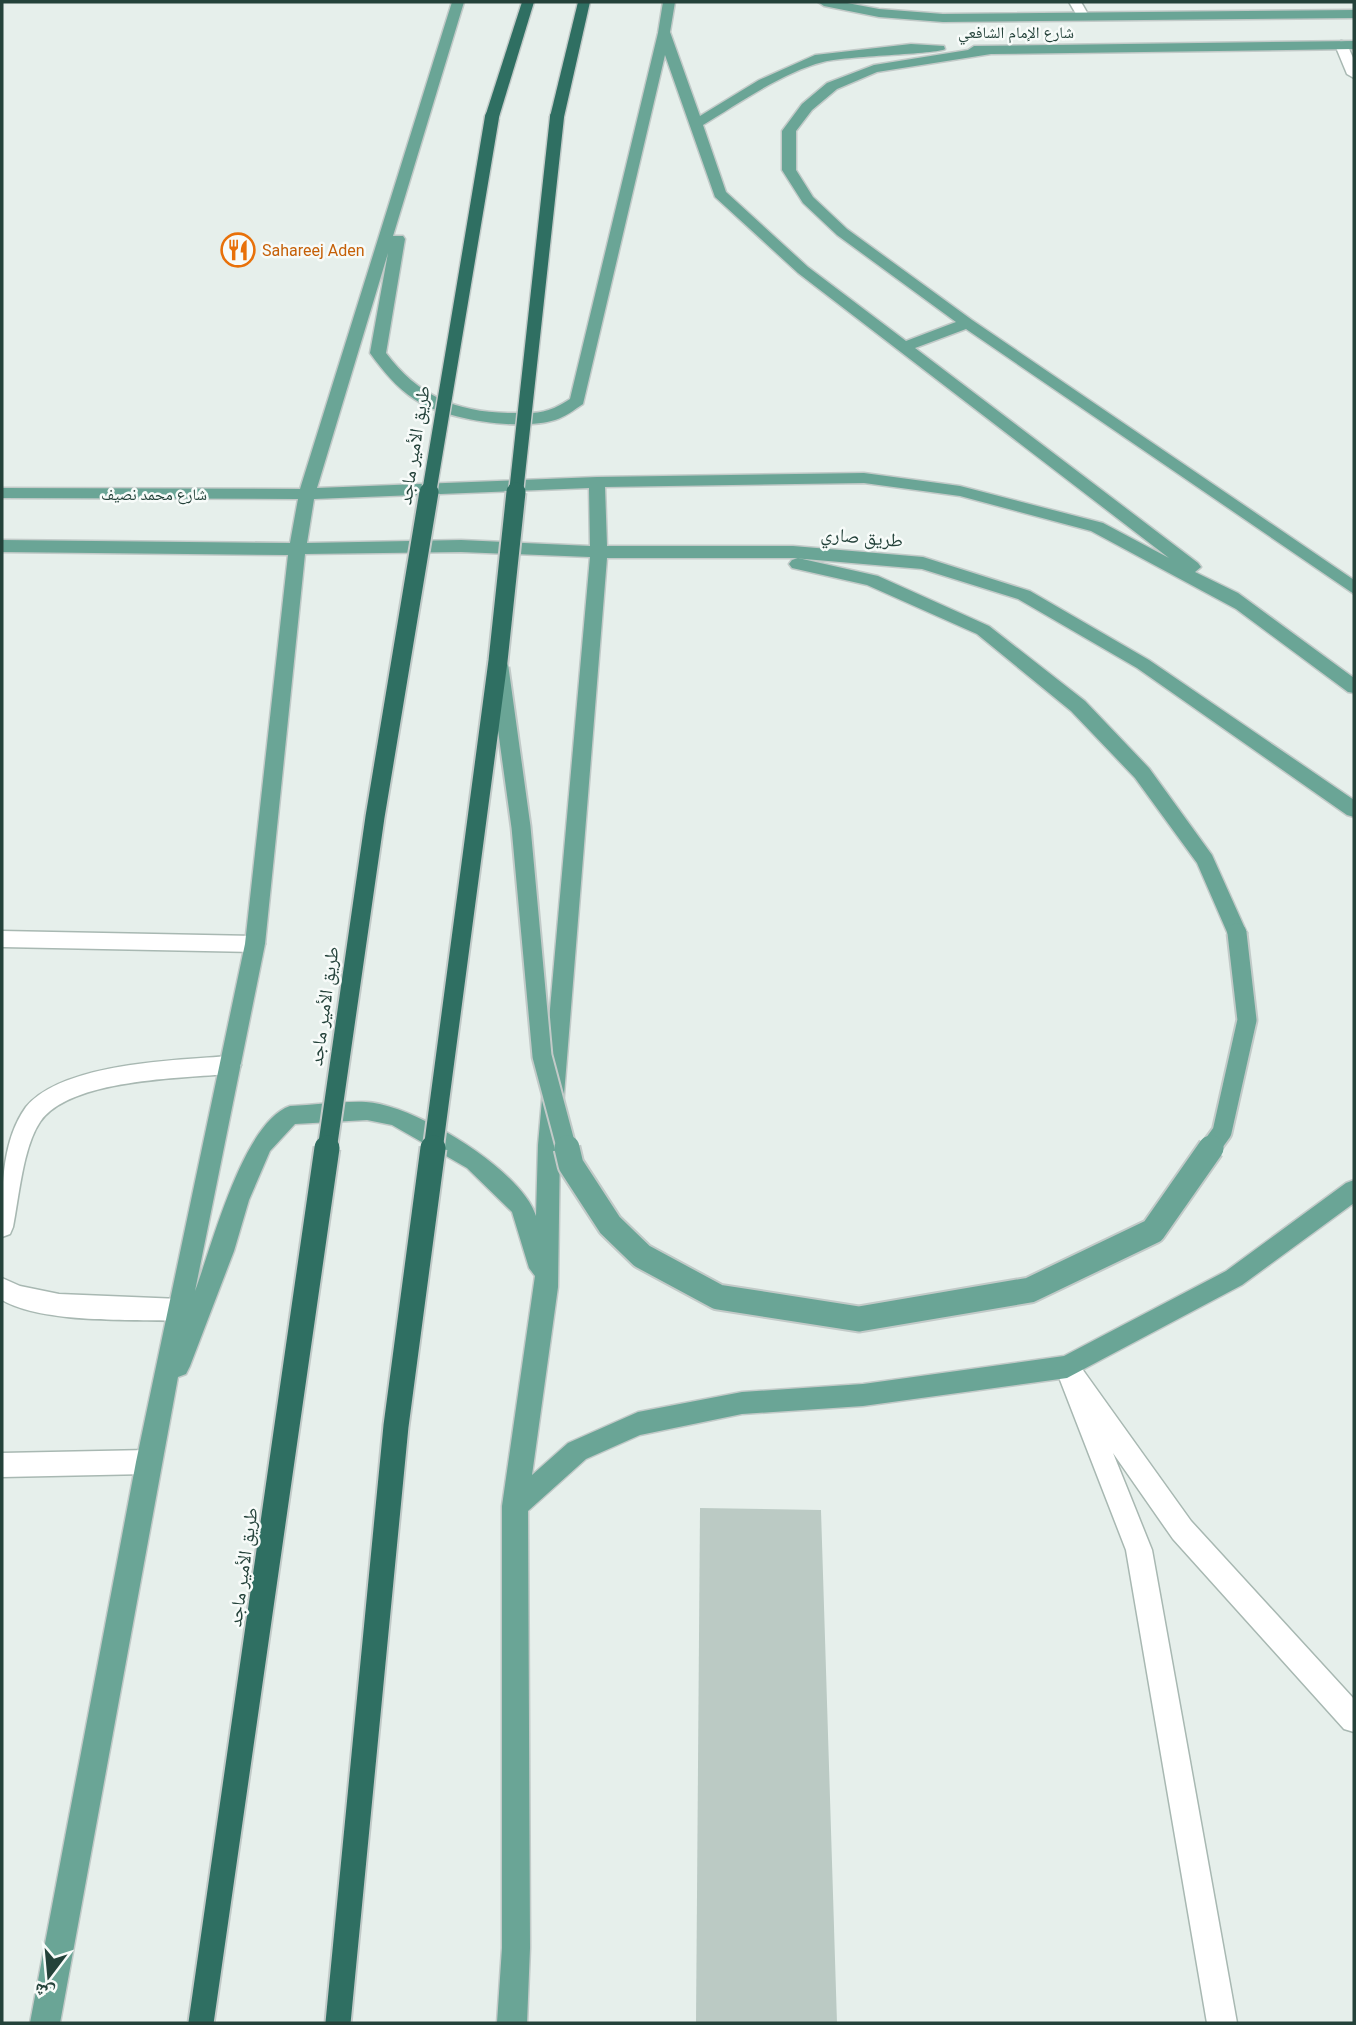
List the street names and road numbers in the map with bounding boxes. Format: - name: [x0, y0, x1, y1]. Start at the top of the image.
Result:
- street label: شارع الإمام الشافعي: [958, 23, 1074, 45]
- street label: طريق الأمير ماجد: [393, 384, 435, 506]
- street label: شارع محمد نصيف: [101, 485, 207, 505]
- street label: طريق صاري: [820, 522, 904, 556]
- street label: طريق الأمير ماجد: [304, 945, 344, 1067]
- street label: طريق الأمير ماجد: [223, 1506, 263, 1628]

